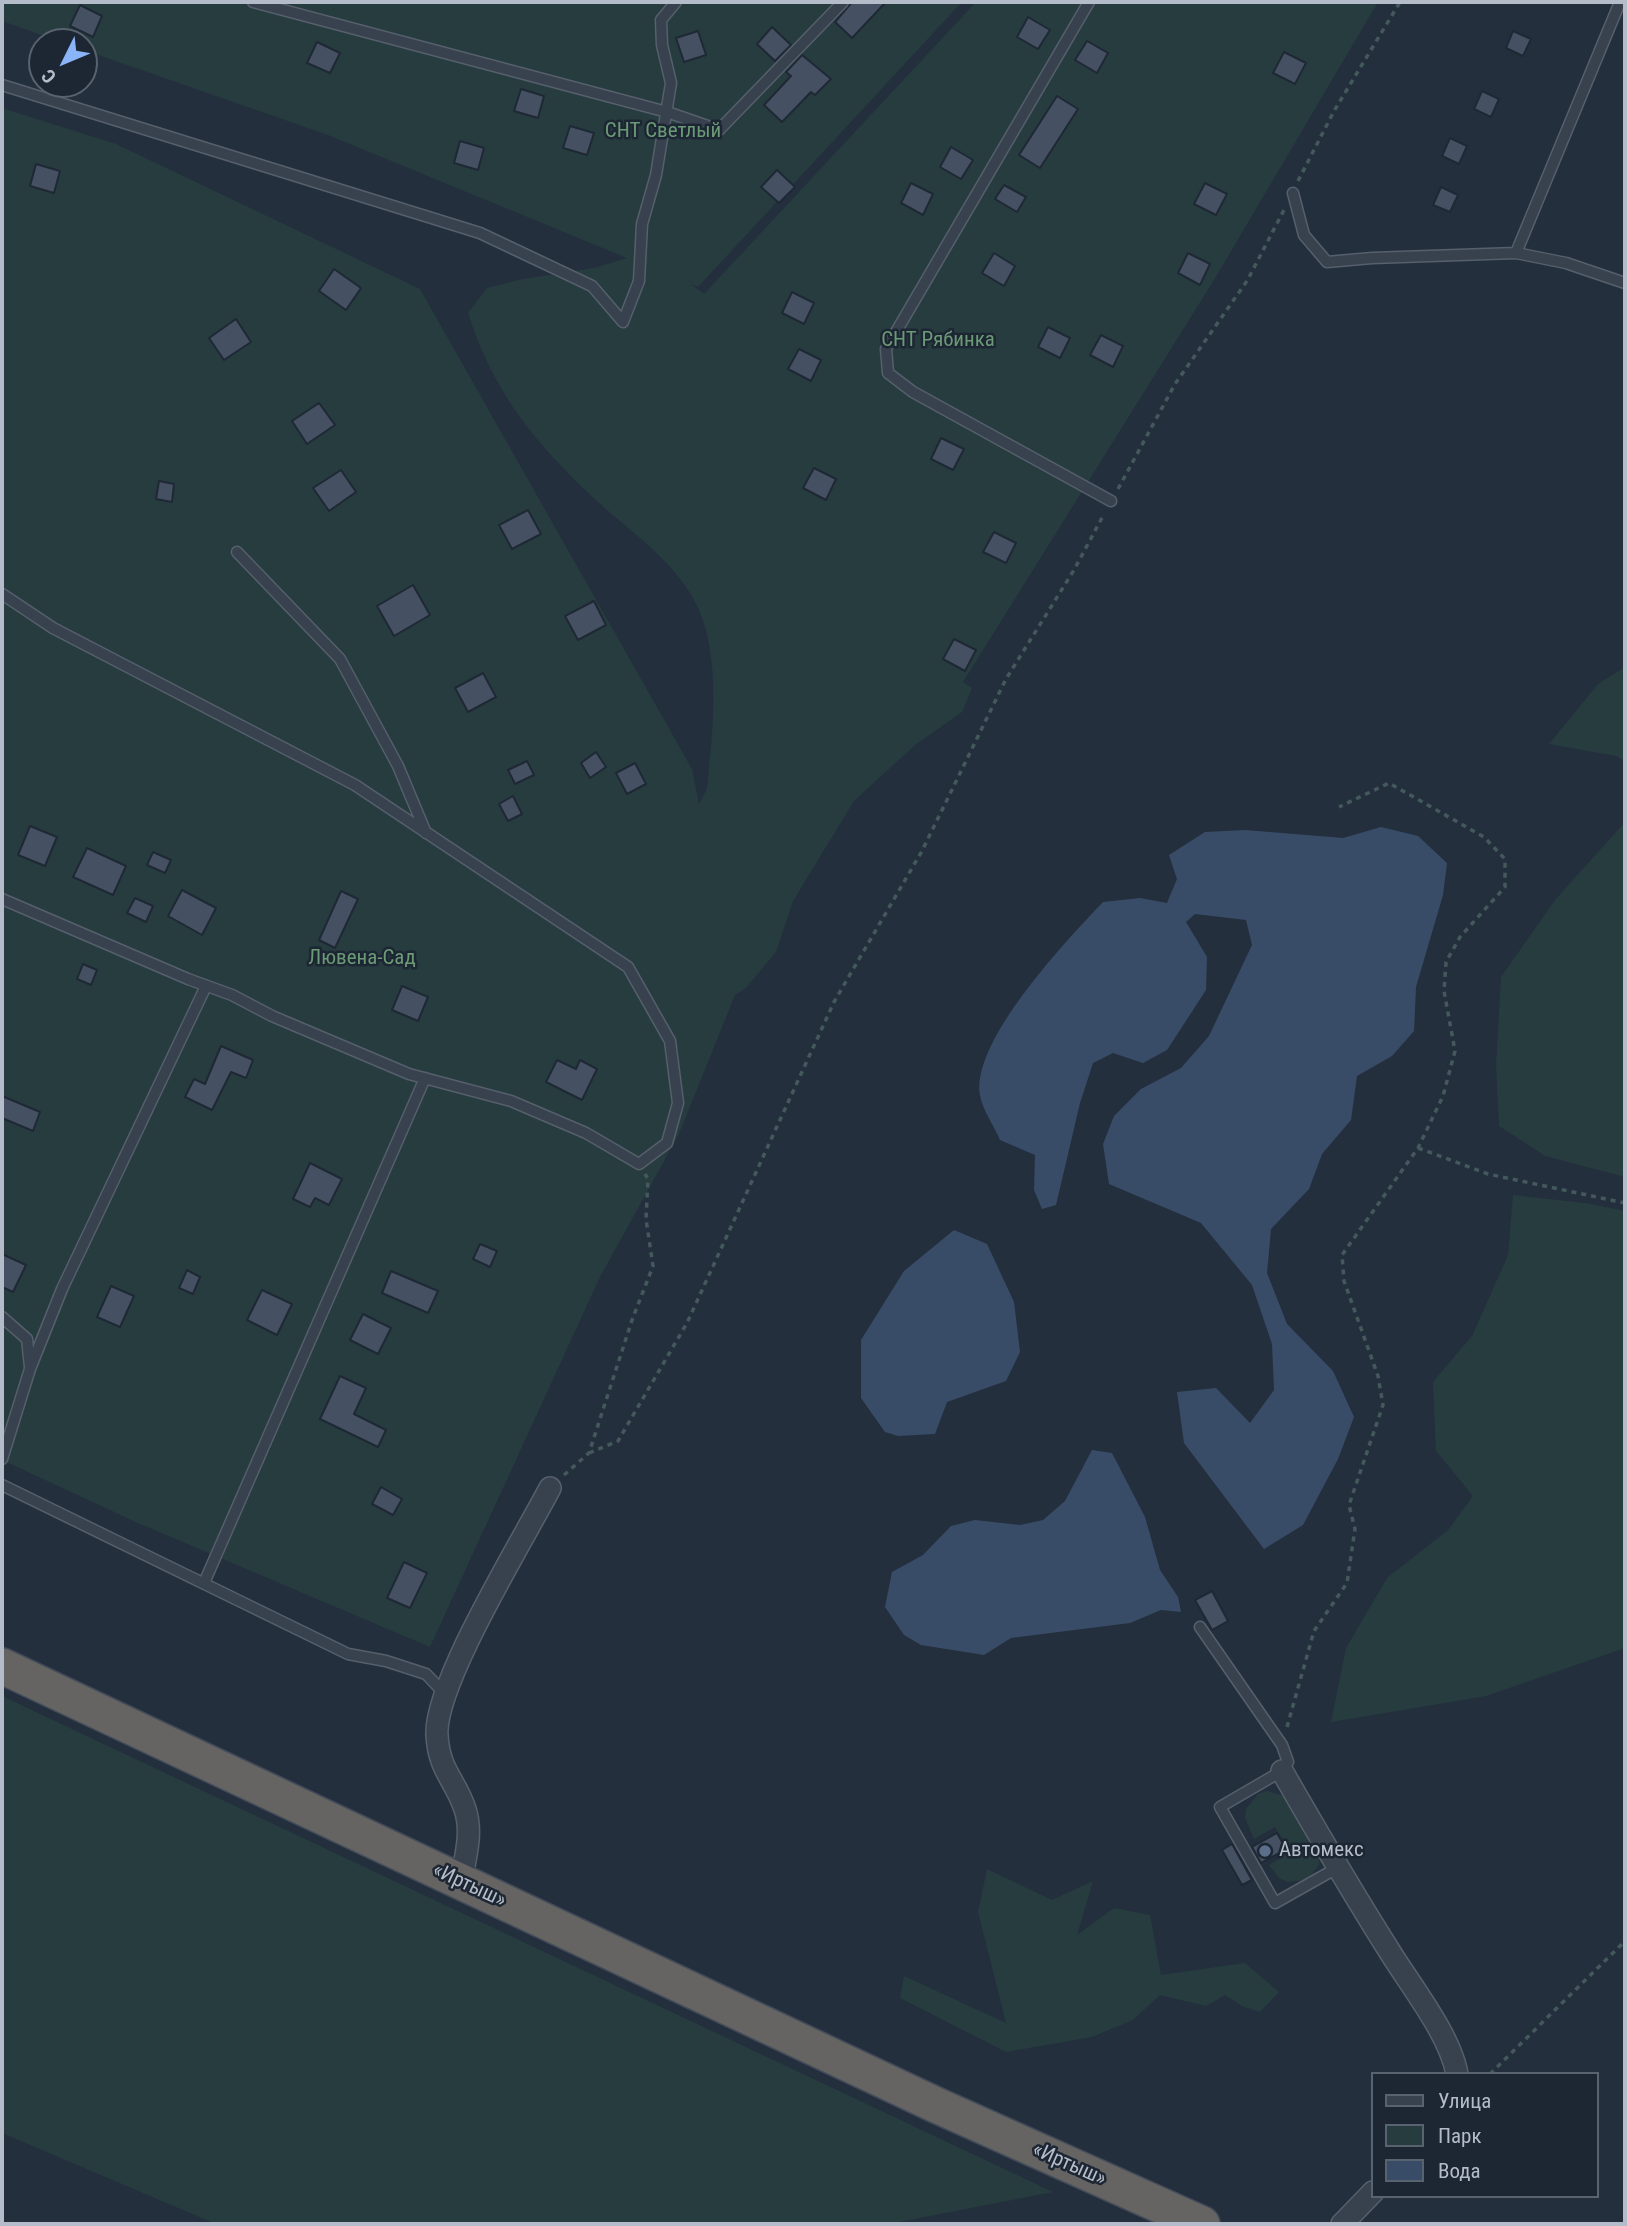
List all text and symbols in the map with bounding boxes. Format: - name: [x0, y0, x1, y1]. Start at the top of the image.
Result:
- north arrow: [28, 28, 98, 98]
- text: С: [37, 65, 61, 88]
- park label: СНТ Светлый: [605, 119, 721, 145]
- park label: СНТ Рябинка: [881, 328, 995, 354]
- park label: Лювена-Сад: [308, 946, 416, 972]
- place label: Автомекс: [1279, 1838, 1364, 1864]
- marker: Автомекс: [1257, 1843, 1273, 1859]
- street label: «Иртыш»: [428, 1858, 510, 1914]
- legend: [1372, 2072, 1599, 2198]
- text: Улица: [1438, 2089, 1491, 2113]
- text: Парк: [1438, 2124, 1482, 2148]
- street label: «Иртыш»: [1028, 2138, 1110, 2192]
- text: Вода: [1438, 2159, 1481, 2183]

